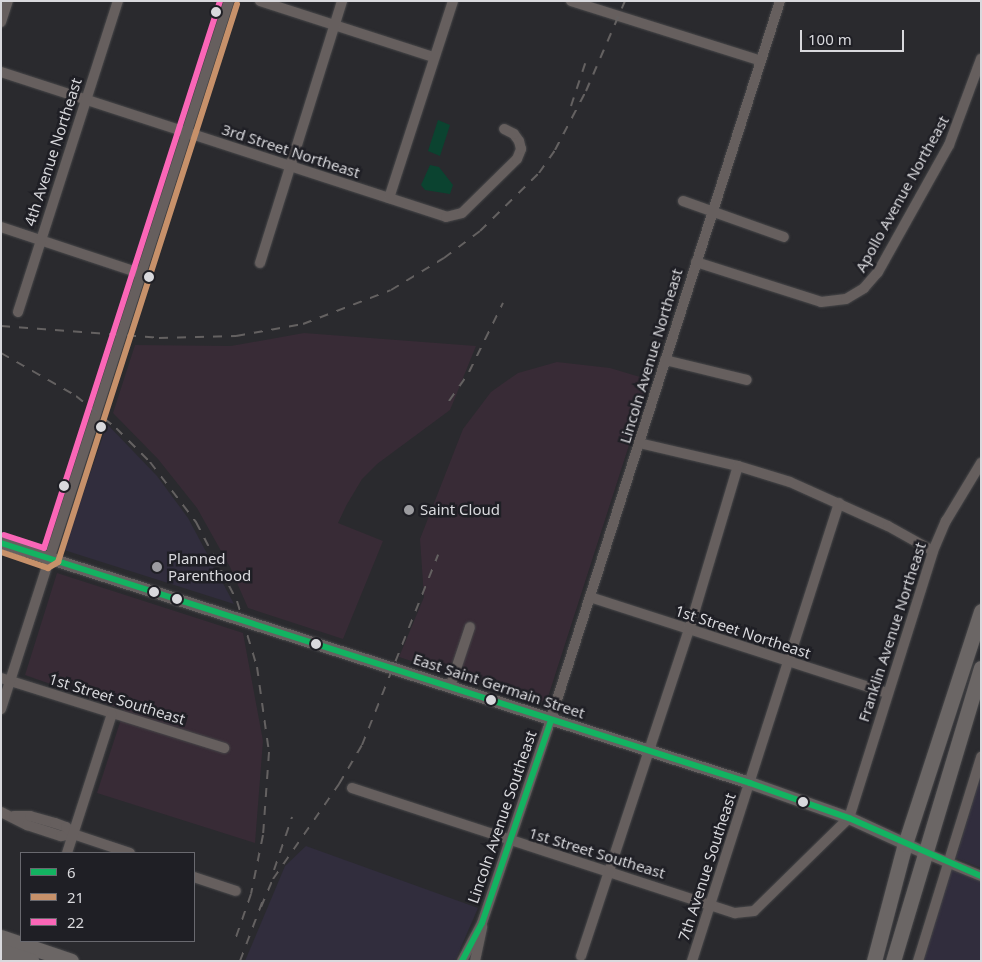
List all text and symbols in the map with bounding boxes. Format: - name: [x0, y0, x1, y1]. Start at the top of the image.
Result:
- unlabelled marker: [211, 7, 221, 17]
- scale bar: [802, 20, 906, 52]
- text: 100 m: [808, 29, 852, 49]
- street label: 4th Avenue Northeast: [21, 76, 85, 228]
- street label: Apollo Avenue Northeast: [851, 113, 953, 275]
- street label: 3rd Street Northeast: [220, 120, 362, 182]
- street label: Lincoln Avenue Northeast: [616, 266, 686, 446]
- unlabelled marker: [144, 272, 154, 282]
- unlabelled marker: [96, 422, 106, 432]
- unlabelled marker: [59, 481, 69, 491]
- place label: Saint Cloud: [420, 501, 500, 519]
- marker: Saint Cloud: [402, 503, 416, 517]
- street label: Franklin Avenue Northeast: [854, 540, 930, 724]
- place label: Planned Parenthood: [168, 549, 251, 584]
- marker: Planned Parenthood: [150, 560, 164, 574]
- unlabelled marker: [149, 587, 159, 597]
- unlabelled marker: [172, 594, 182, 604]
- street label: 1st Street Northeast: [673, 602, 813, 662]
- unlabelled marker: [311, 639, 321, 649]
- street label: East Saint Germain Street: [411, 650, 587, 722]
- street label: 1st Street Southeast: [47, 670, 187, 728]
- unlabelled marker: [486, 695, 496, 705]
- street label: Lincoln Avenue Southeast: [464, 728, 540, 906]
- street label: 7th Avenue Southeast: [675, 791, 739, 943]
- unlabelled marker: [798, 797, 808, 807]
- street label: 1st Street Southeast: [527, 824, 667, 882]
- legend: [20, 852, 195, 942]
- text: 6: [67, 862, 76, 882]
- text: 21: [67, 887, 84, 907]
- text: 22: [67, 912, 84, 932]

